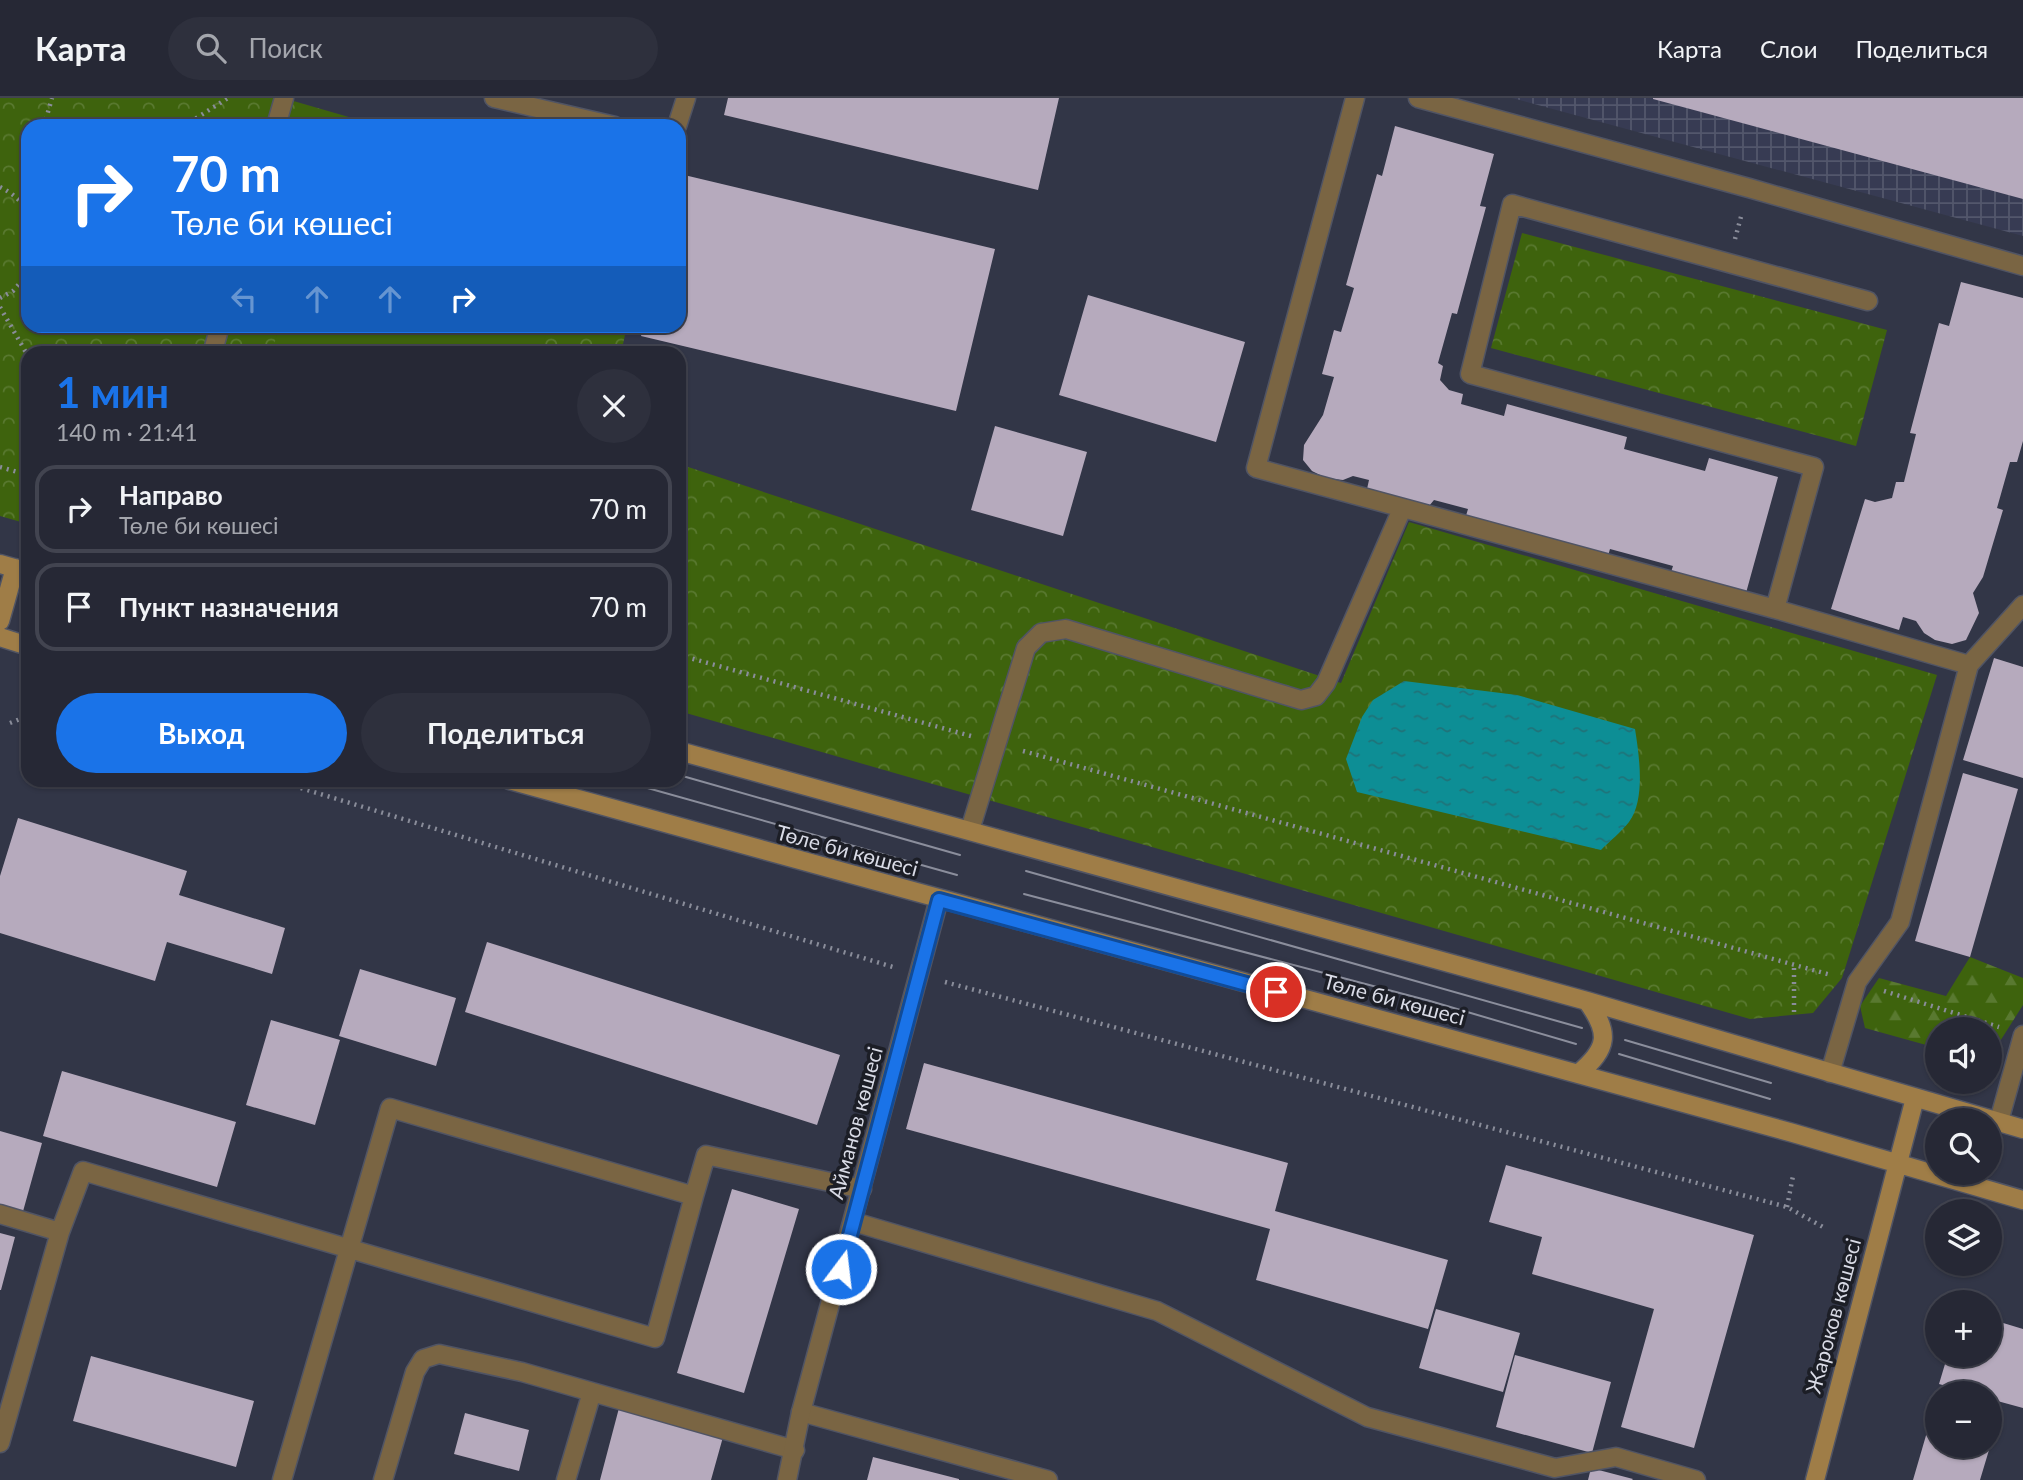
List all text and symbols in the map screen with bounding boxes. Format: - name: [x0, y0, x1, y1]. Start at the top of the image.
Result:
- search box: [168, 17, 658, 80]
- text: Карта: [35, 28, 126, 68]
- icon: search: [192, 29, 230, 67]
- text: Поиск: [248, 32, 323, 64]
- text: Карта: [1657, 34, 1722, 63]
- text: Слои: [1760, 34, 1817, 63]
- text: Поделиться: [1855, 34, 1988, 63]
- text: 70 m: [171, 144, 281, 202]
- icon: right: [56, 147, 147, 238]
- text: Төле би көшесі: [171, 203, 393, 242]
- icon: left: [225, 280, 263, 318]
- icon: ahead: [298, 280, 336, 318]
- icon: ahead: [371, 280, 409, 318]
- icon: right: [444, 280, 482, 318]
- text: 1 мин: [56, 367, 169, 417]
- button: close: [577, 369, 651, 443]
- text: 140 m · 21:41: [56, 418, 198, 446]
- text: Направо: [119, 479, 223, 511]
- icon: right: [60, 490, 98, 528]
- text: 70 m: [589, 493, 647, 525]
- text: Төле би көшесі: [119, 511, 279, 539]
- icon: arrive: [60, 588, 98, 626]
- text: Пункт назначения: [119, 591, 339, 623]
- text: 70 m: [589, 591, 647, 623]
- button: Выход: [56, 693, 347, 773]
- button: Поделиться: [361, 693, 651, 773]
- street label: Төле би көшесі: [774, 819, 921, 880]
- pin: [1246, 962, 1306, 1022]
- street label: Төле би көшесі: [1321, 968, 1468, 1029]
- icon: arrive: [1257, 973, 1295, 1011]
- map controls: [1925, 1017, 2002, 1458]
- button: sound: [1925, 1017, 2002, 1094]
- street label: Айманов көшесі: [822, 1044, 887, 1202]
- button: search: [1925, 1108, 2002, 1185]
- button: layers: [1925, 1199, 2002, 1276]
- position arrow: [804, 1232, 878, 1306]
- street label: Жароков көшесі: [1800, 1235, 1865, 1396]
- button: +: [1925, 1290, 2002, 1367]
- button: −: [1925, 1381, 2002, 1458]

